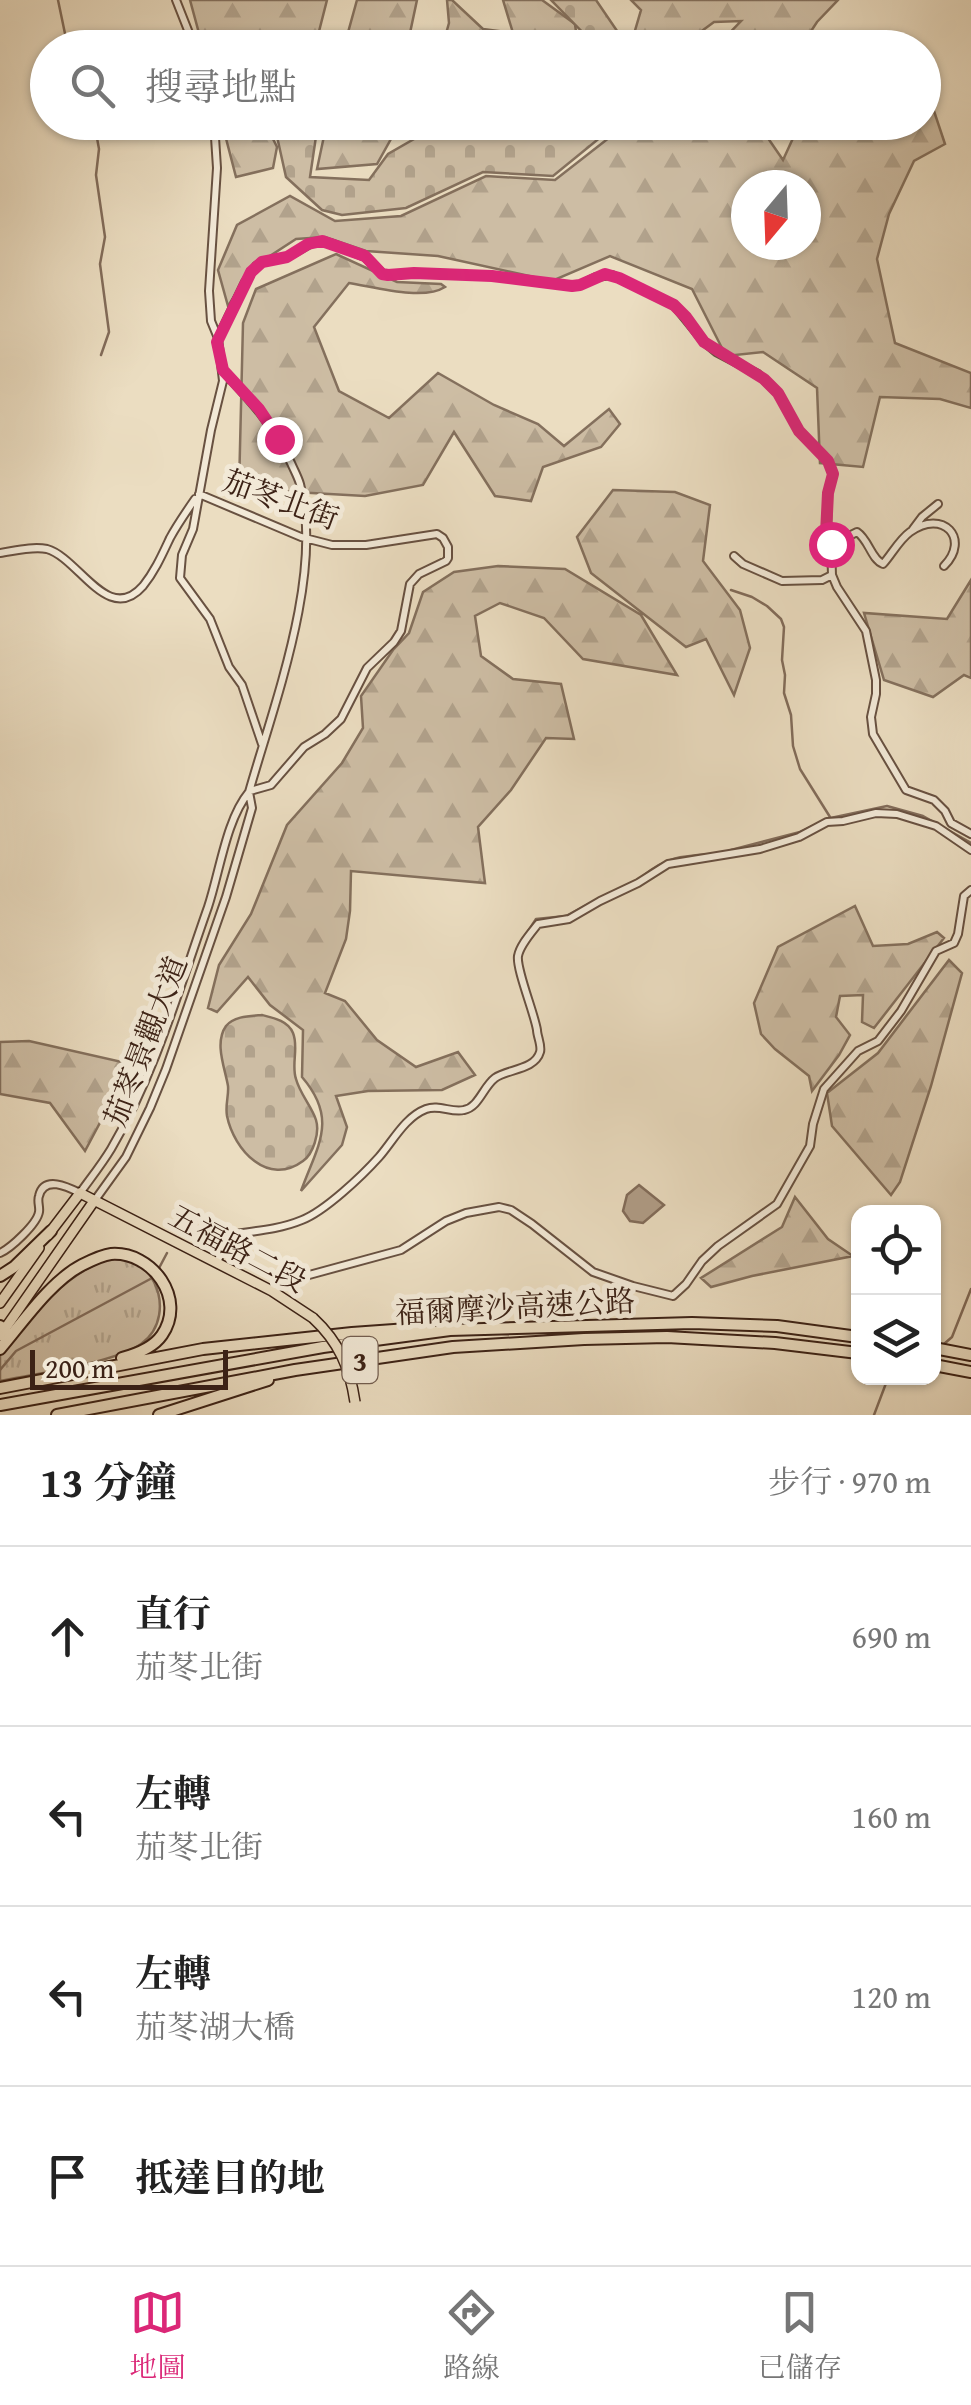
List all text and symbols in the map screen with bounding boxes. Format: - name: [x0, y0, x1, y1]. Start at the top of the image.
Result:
- search box: [30, 30, 941, 140]
- icon: search: [65, 58, 120, 113]
- text: 搜尋地點: [145, 58, 297, 114]
- north arrow: [731, 170, 821, 260]
- route end: [257, 417, 303, 463]
- street label: 茄苳北街: [217, 458, 345, 540]
- route start: [809, 522, 855, 568]
- street label: 茄苳景觀大道: [92, 949, 198, 1133]
- street label: 五福路二段: [161, 1193, 315, 1303]
- map controls: [851, 1205, 941, 1385]
- button: locate: [851, 1205, 941, 1295]
- street label: 福爾摩沙高速公路: [394, 1278, 636, 1334]
- button: layers: [851, 1295, 941, 1385]
- road number: 3: [342, 1337, 378, 1383]
- scale bar: [30, 1345, 228, 1390]
- text: 200 m: [45, 1347, 114, 1388]
- text: 13 分鐘: [40, 1451, 177, 1512]
- text: 步行 · 970 m: [768, 1458, 931, 1505]
- text: 直行: [135, 1585, 211, 1641]
- icon: ahead: [40, 1609, 95, 1664]
- text: 690 m: [852, 1613, 931, 1660]
- text: 茄苳北街: [135, 1643, 263, 1690]
- text: 左轉: [135, 1765, 211, 1821]
- icon: left: [40, 1789, 95, 1844]
- text: 160 m: [852, 1793, 931, 1840]
- text: 茄苳北街: [135, 1823, 263, 1870]
- text: 左轉: [135, 1945, 211, 2001]
- icon: left: [40, 1969, 95, 2024]
- text: 120 m: [852, 1973, 931, 2020]
- text: 茄苳湖大橋: [135, 2003, 295, 2050]
- icon: arrive: [40, 2149, 95, 2204]
- text: 抵達目的地: [135, 2149, 325, 2205]
- tab: 地圖: [129, 2285, 185, 2387]
- tab: 路線: [443, 2285, 500, 2387]
- tab: 已儲存: [758, 2285, 842, 2387]

